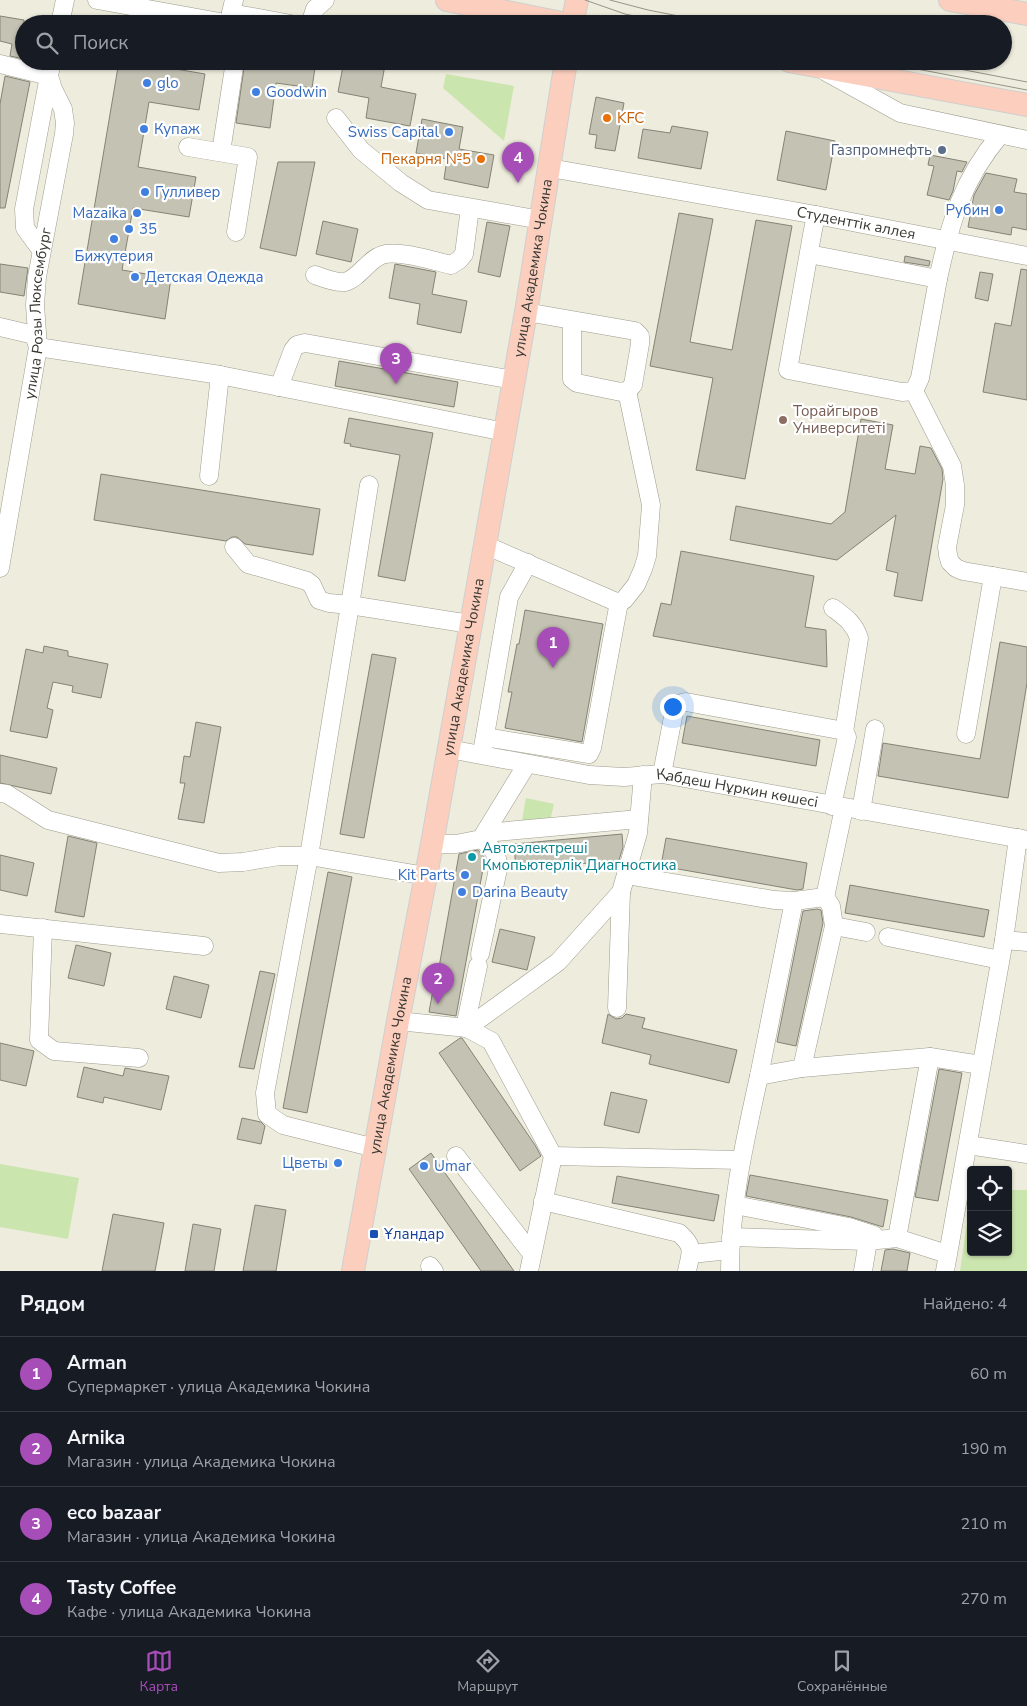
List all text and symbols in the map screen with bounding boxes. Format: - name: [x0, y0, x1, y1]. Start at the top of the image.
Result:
- search box: [15, 15, 1012, 70]
- icon: search: [33, 29, 61, 57]
- text: Поиск: [73, 30, 128, 56]
- place label: glo: [157, 73, 179, 93]
- marker: glo: [141, 77, 153, 89]
- place label: Goodwin: [266, 82, 327, 102]
- marker: Goodwin: [250, 86, 262, 98]
- place label: KFC: [617, 108, 644, 128]
- marker: KFC: [601, 112, 613, 124]
- place label: Купаж: [154, 119, 200, 139]
- place label: Swiss Capital: [348, 122, 440, 142]
- marker: Купаж: [138, 123, 150, 135]
- marker: Swiss Capital: [443, 126, 455, 138]
- place label: Газпромнефть: [831, 140, 932, 160]
- pin: 4: [502, 142, 534, 183]
- marker: Газпромнефть: [936, 144, 948, 156]
- place label: Пекарня №5: [381, 149, 471, 169]
- marker: Пекарня №5: [475, 153, 487, 165]
- street label: улица Академика Чокина: [508, 177, 557, 359]
- place label: Гулливер: [155, 182, 221, 202]
- marker: Гулливер: [139, 186, 151, 198]
- place label: Рубин: [946, 200, 989, 220]
- street label: Студенттік аллея: [795, 202, 917, 244]
- place label: Mazaika: [73, 203, 127, 223]
- marker: Рубин: [993, 204, 1005, 216]
- marker: Mazaika: [131, 207, 143, 219]
- place label: 35: [139, 219, 157, 239]
- marker: 35: [123, 223, 135, 235]
- street label: улица Розы Люксембург: [19, 225, 56, 401]
- marker: Бижутерия: [108, 233, 120, 245]
- place label: Бижутерия: [75, 246, 153, 266]
- place label: Детская Одежда: [145, 267, 264, 287]
- marker: Детская Одежда: [129, 271, 141, 283]
- pin: 3: [380, 343, 412, 384]
- place label: Торайгыров Университеті: [792, 401, 886, 438]
- marker: Торайгыров Университеті: [777, 414, 789, 426]
- street label: улица Академика Чокина: [438, 576, 489, 758]
- pin: 1: [537, 627, 569, 668]
- your location: [660, 694, 686, 720]
- street label: Қабдеш Нұркин көшесі: [656, 764, 820, 812]
- place label: Автоэлектреші Кмопьютерлік Диагностика: [482, 838, 677, 875]
- marker: Автоэлектреші Кмопьютерлік Диагностика: [466, 851, 478, 863]
- place label: Kit Parts: [398, 865, 455, 885]
- marker: Kit Parts: [459, 869, 471, 881]
- place label: Darina Beauty: [472, 882, 568, 902]
- marker: Darina Beauty: [456, 886, 468, 898]
- pin: 2: [422, 963, 454, 1004]
- street label: улица Академика Чокина: [364, 975, 416, 1156]
- place label: Цветы: [282, 1153, 328, 1173]
- place label: Umar: [434, 1156, 472, 1176]
- marker: Цветы: [332, 1157, 344, 1169]
- marker: Umar: [418, 1160, 430, 1172]
- map controls: [967, 1166, 1012, 1256]
- button: locate: [967, 1166, 1012, 1211]
- button: layers: [967, 1211, 1012, 1256]
- place label: Ұландар: [383, 1224, 444, 1244]
- marker: Ұландар: [368, 1228, 380, 1240]
- text: Рядом: [20, 1290, 85, 1318]
- text: Найдено: 4: [923, 1293, 1007, 1315]
- text: Arman: [67, 1350, 127, 1376]
- text: 1: [31, 1363, 41, 1385]
- text: 60 m: [970, 1363, 1007, 1385]
- text: Супермаркет · улица Академика Чокина: [67, 1376, 370, 1398]
- text: Arnika: [67, 1425, 125, 1451]
- text: 2: [31, 1438, 41, 1460]
- text: 190 m: [960, 1438, 1007, 1460]
- text: Магазин · улица Академика Чокина: [67, 1451, 336, 1473]
- text: eco bazaar: [67, 1500, 161, 1526]
- text: 3: [31, 1513, 41, 1535]
- text: 210 m: [960, 1513, 1007, 1535]
- text: Магазин · улица Академика Чокина: [67, 1526, 336, 1548]
- text: Tasty Coffee: [67, 1575, 176, 1601]
- text: 4: [31, 1588, 41, 1610]
- text: 270 m: [960, 1588, 1007, 1610]
- text: Кафе · улица Академика Чокина: [67, 1601, 311, 1623]
- tab: Карта: [140, 1647, 178, 1696]
- tab: Маршрут: [457, 1647, 518, 1696]
- tab: Сохранённые: [797, 1647, 887, 1696]

